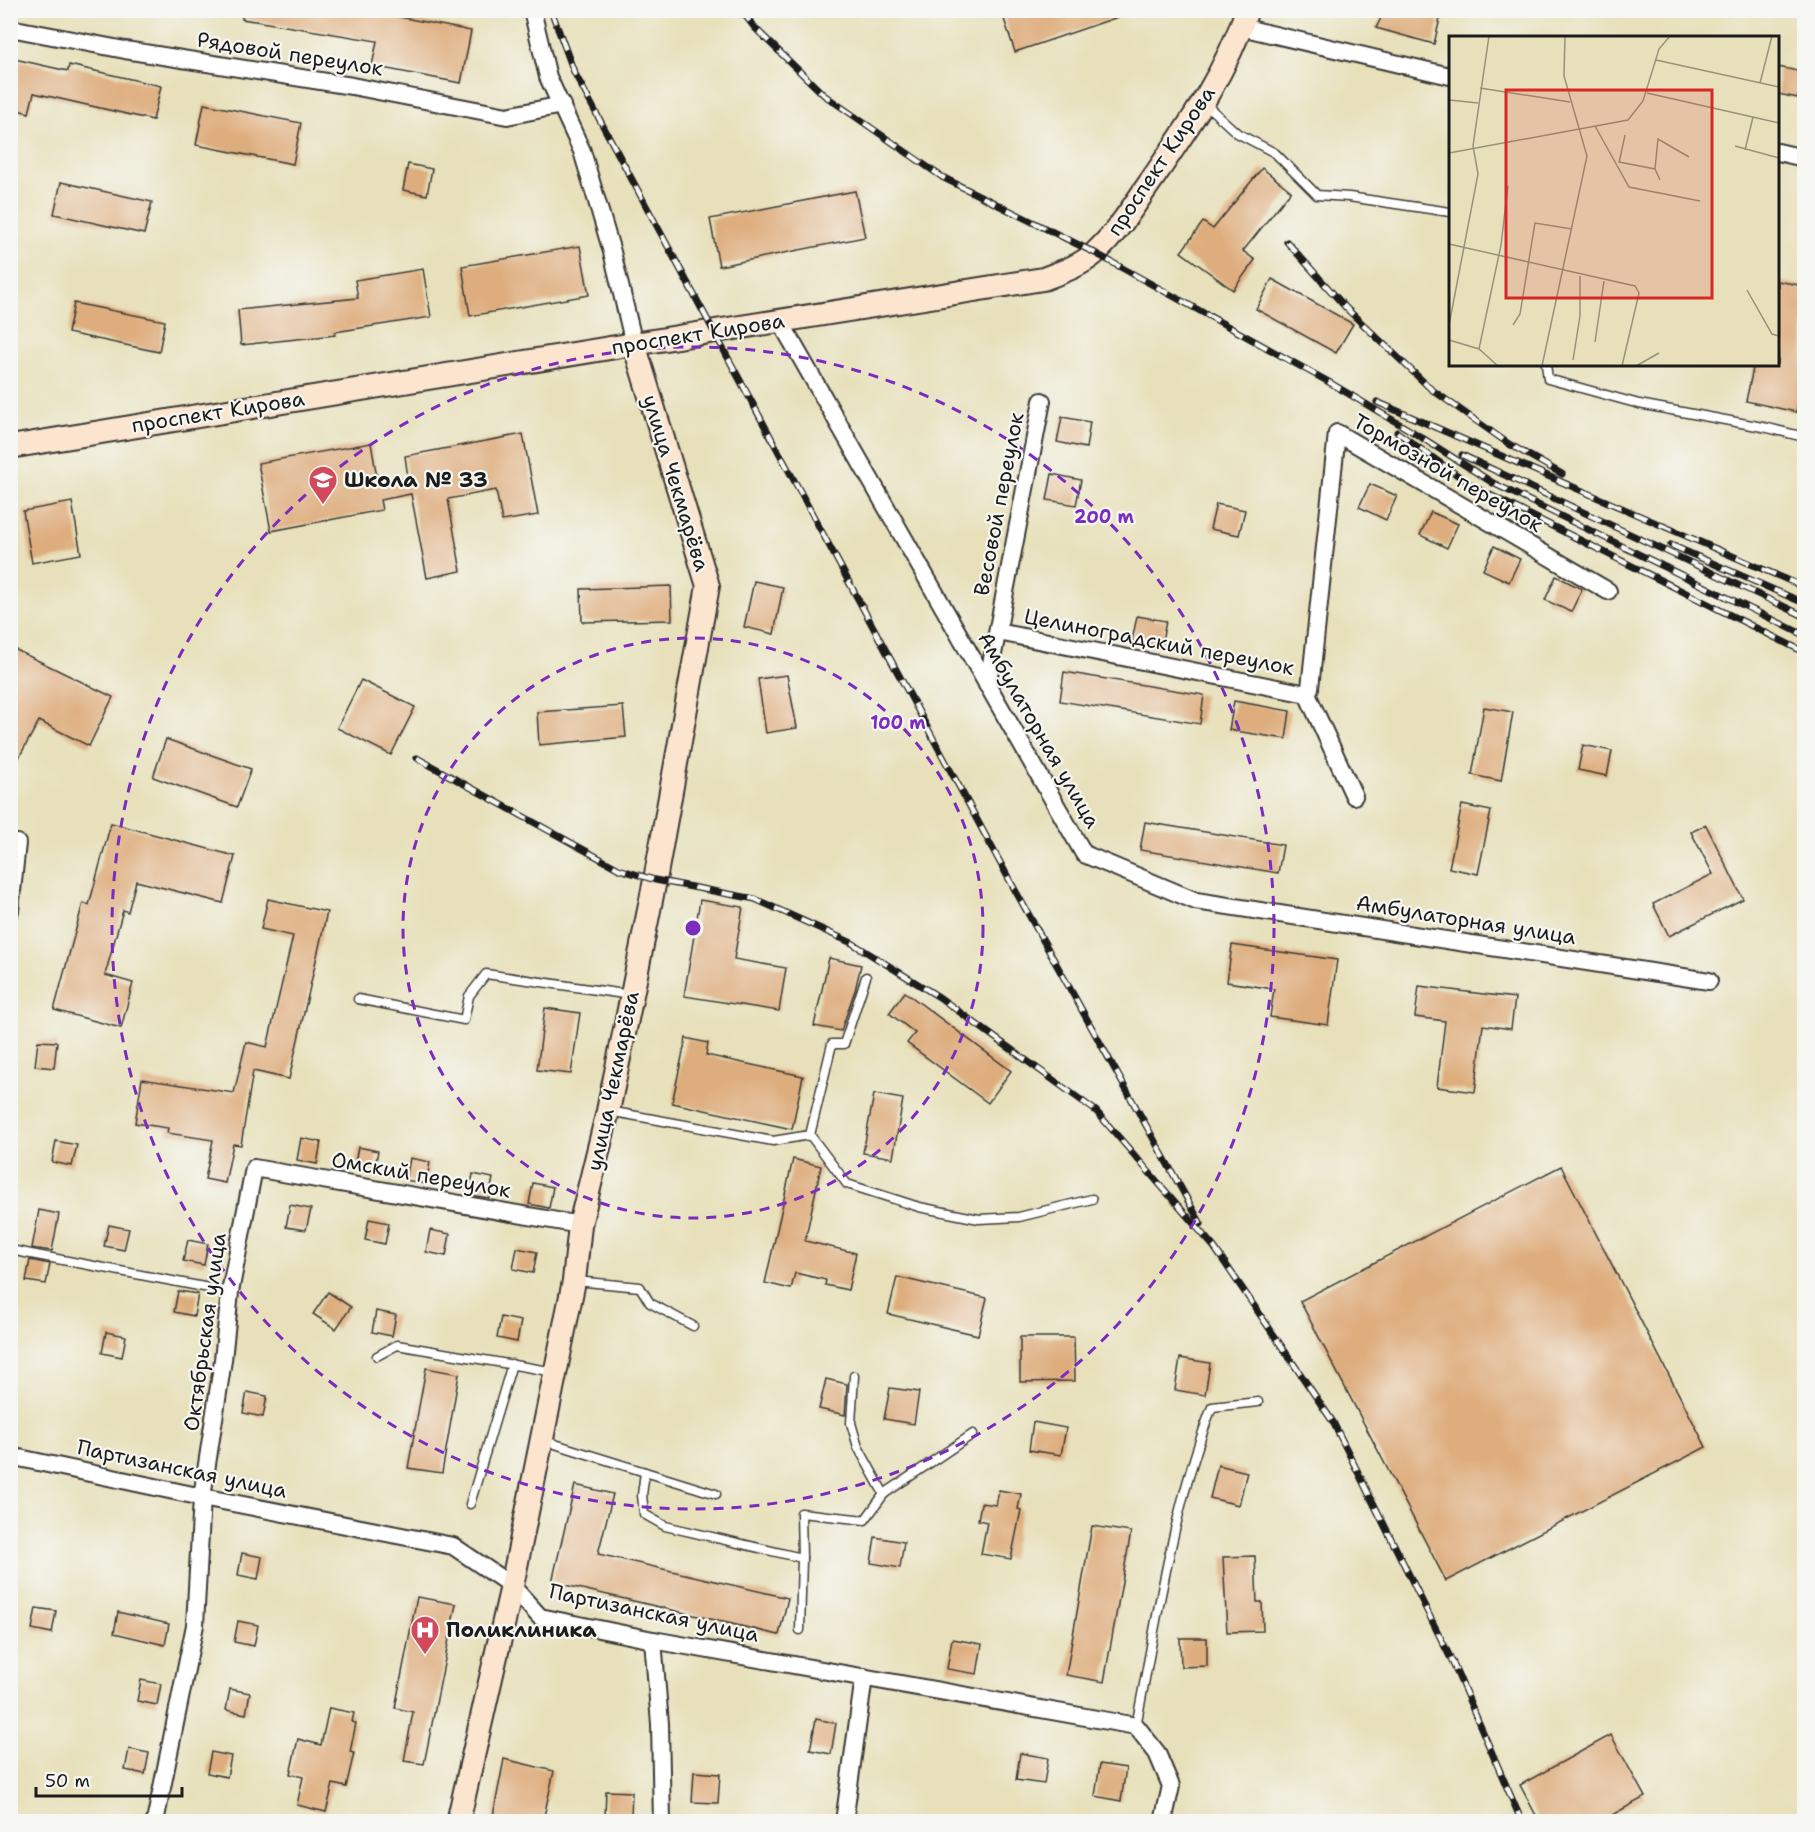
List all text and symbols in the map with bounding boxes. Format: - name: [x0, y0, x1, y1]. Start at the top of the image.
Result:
- street label: Рядовой переулок: [195, 25, 385, 83]
- inset map: [1449, 36, 1779, 366]
- street label: проспект Кирова: [1100, 81, 1222, 241]
- street label: проспект Кирова: [609, 306, 787, 362]
- street label: проспект Кирова: [129, 384, 307, 440]
- street label: улица Чекмарёва: [636, 391, 716, 575]
- street label: Тормозной переулок: [1348, 407, 1548, 539]
- street label: Весовой переулок: [968, 410, 1030, 598]
- school or university icon: Школа № 33: [307, 464, 339, 506]
- place label: Школа № 33: [344, 466, 488, 494]
- text: 200 m: [1074, 505, 1135, 529]
- street label: Целиноградский переулок: [1022, 602, 1296, 682]
- street label: Амбулаторная улица: [971, 627, 1107, 833]
- text: 100 m: [870, 711, 926, 735]
- street label: Амбулаторная улица: [1354, 889, 1578, 951]
- centre of rings: [683, 918, 703, 938]
- street label: улица Чекмарёва: [580, 989, 646, 1173]
- street label: Омский переулок: [329, 1145, 513, 1205]
- street label: Октябрьская улица: [177, 1231, 233, 1433]
- street label: Партизанская улица: [74, 1433, 290, 1505]
- street label: Партизанская улица: [546, 1577, 762, 1649]
- hospital icon: Поликлиника: [409, 1614, 441, 1656]
- place label: Поликлиника: [446, 1616, 597, 1644]
- scale bar: [36, 1760, 182, 1798]
- text: 50 m: [45, 1769, 90, 1793]

